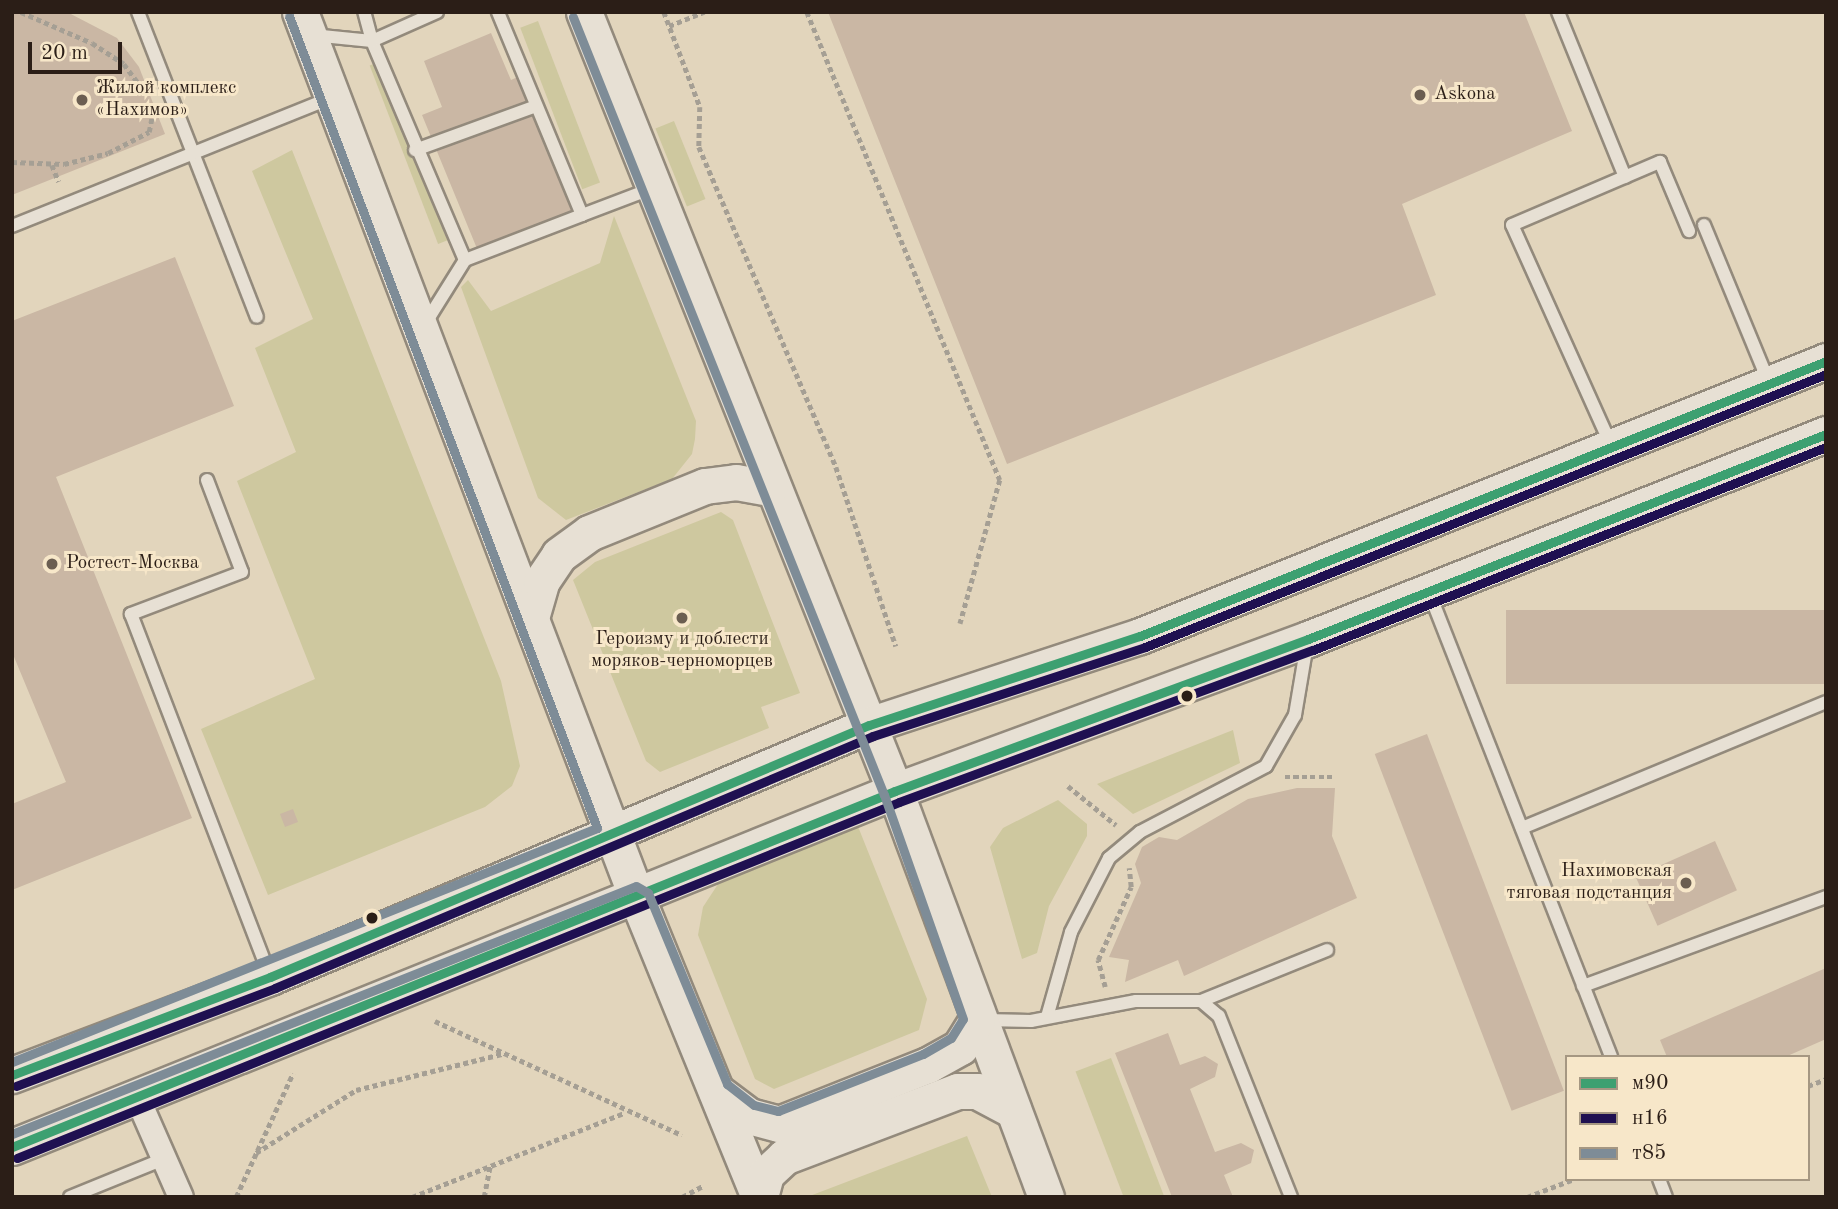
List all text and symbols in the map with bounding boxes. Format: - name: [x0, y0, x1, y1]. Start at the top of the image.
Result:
- scale bar: [32, 28, 126, 72]
- text: 20 m: [41, 43, 88, 64]
- place label: Жилой комплекс «Нахимов»: [96, 78, 236, 122]
- place label: Askona: [1434, 84, 1496, 106]
- marker: Askona: [1412, 87, 1428, 103]
- marker: Жилой комплекс «Нахимов»: [74, 92, 90, 108]
- place label: Ростест-Москва: [66, 553, 199, 575]
- marker: Ростест-Москва: [44, 556, 60, 572]
- marker: Героизму и доблести моряков-черноморцев: [674, 610, 690, 626]
- place label: Героизму и доблести моряков-черноморцев: [591, 629, 773, 673]
- unlabelled marker: [1180, 689, 1194, 703]
- place label: Нахимовская тяговая подстанция: [1507, 861, 1672, 905]
- marker: Нахимовская тяговая подстанция: [1678, 875, 1694, 891]
- unlabelled marker: [365, 911, 379, 925]
- legend: [1565, 1055, 1810, 1181]
- text: м90: [1632, 1073, 1668, 1094]
- text: н16: [1632, 1108, 1668, 1129]
- text: т85: [1632, 1143, 1666, 1164]

